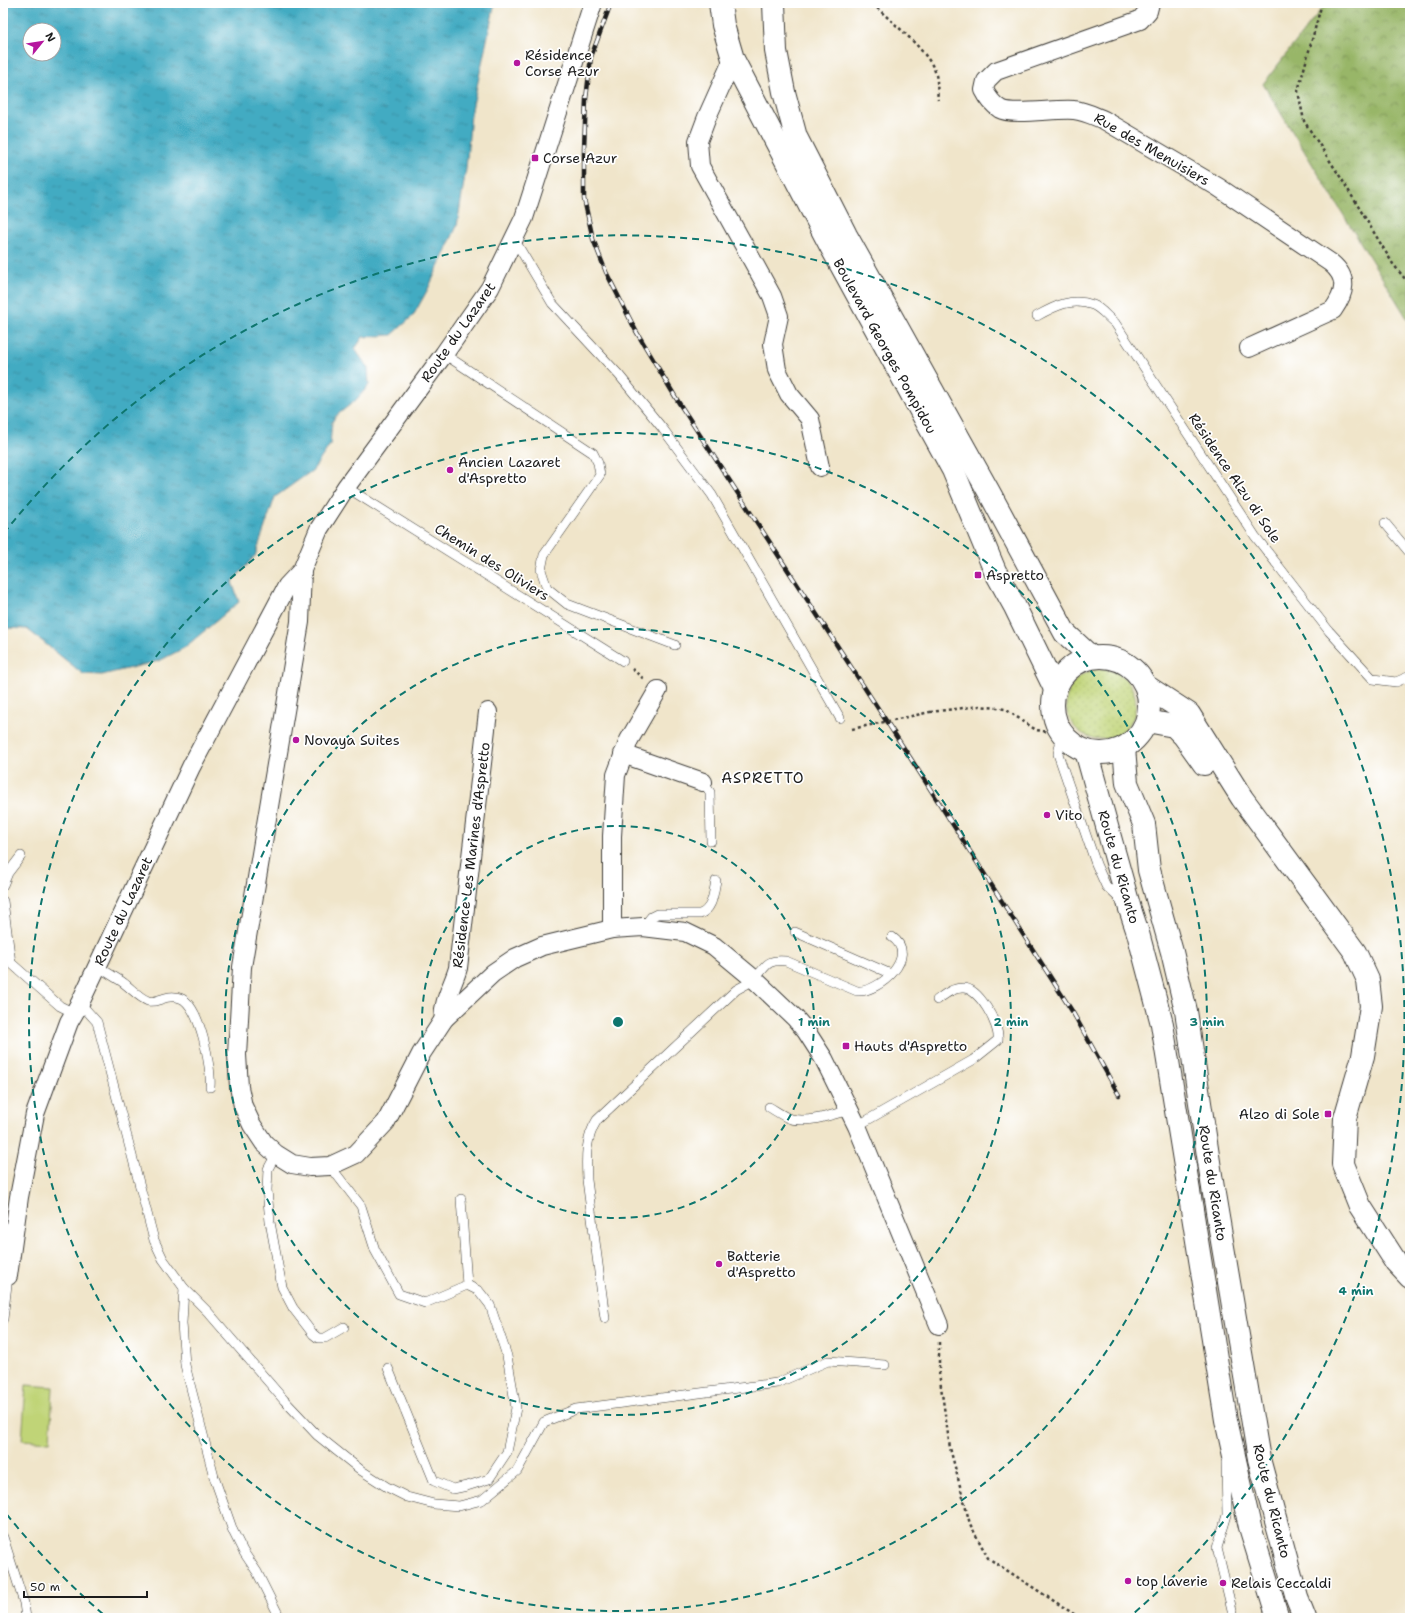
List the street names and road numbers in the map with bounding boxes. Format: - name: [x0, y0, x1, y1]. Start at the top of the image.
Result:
- street label: Rue des Menuisiers: [1091, 109, 1213, 189]
- street label: Boulevard Georges Pompidou: [829, 255, 941, 437]
- street label: Route du Lazaret: [417, 278, 499, 386]
- street label: Résidence Alzu di Sole: [1185, 410, 1285, 546]
- street label: Chemin des Oliviers: [431, 519, 553, 605]
- street label: Résidence Les Marines d'Aspretto: [448, 741, 494, 969]
- street label: Route du Ricanto: [1094, 808, 1144, 926]
- street label: Route du Lazaret: [90, 854, 156, 968]
- street label: Route du Ricanto: [1195, 1124, 1231, 1242]
- street label: Route du Ricanto: [1249, 1442, 1295, 1560]

